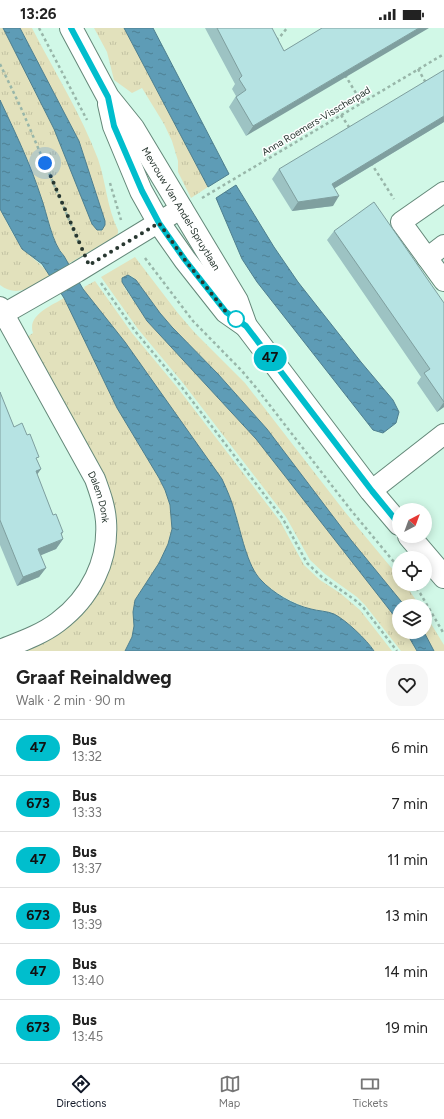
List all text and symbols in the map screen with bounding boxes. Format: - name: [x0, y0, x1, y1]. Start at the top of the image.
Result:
- text: 13:26: [20, 5, 57, 23]
- street label: Anna Roemers-Visscherpad: [259, 83, 373, 159]
- street label: Mevrouw Van Andel-Spruytlaan: [139, 144, 224, 273]
- your location: [35, 153, 55, 173]
- unlabelled marker: [227, 310, 245, 328]
- line badge: 47: [252, 345, 288, 371]
- text: 47: [262, 349, 278, 366]
- street label: Dalem Donk: [85, 468, 113, 523]
- north arrow: [392, 503, 432, 543]
- map controls: [392, 503, 432, 639]
- button: locate: [392, 551, 432, 591]
- button: layers: [392, 599, 432, 639]
- button: heart: [386, 664, 428, 706]
- text: Graaf Reinaldweg: [16, 666, 172, 689]
- text: Walk · 2 min · 90 m: [16, 693, 125, 708]
- text: Bus: [72, 731, 97, 749]
- text: 47: [30, 739, 46, 756]
- text: 6 min: [391, 739, 428, 757]
- text: 13:32: [72, 749, 102, 764]
- text: Bus: [72, 787, 97, 805]
- text: 673: [26, 795, 50, 812]
- text: 7 min: [392, 795, 428, 813]
- text: 13:33: [72, 805, 102, 820]
- text: Bus: [72, 843, 97, 861]
- text: 47: [30, 851, 46, 868]
- text: 11 min: [387, 851, 428, 869]
- text: 13:37: [72, 861, 102, 876]
- text: Bus: [72, 899, 97, 917]
- text: 673: [26, 907, 50, 924]
- text: 13 min: [385, 907, 428, 925]
- text: 13:39: [72, 917, 102, 932]
- text: Bus: [72, 955, 97, 973]
- text: 47: [30, 963, 46, 980]
- text: 14 min: [384, 963, 428, 981]
- text: 13:40: [72, 973, 104, 988]
- text: Bus: [72, 1011, 97, 1029]
- text: 673: [26, 1019, 50, 1036]
- text: 19 min: [385, 1019, 428, 1037]
- text: 13:45: [72, 1029, 103, 1044]
- tab: Directions: [56, 1073, 106, 1110]
- tab: Map: [219, 1073, 241, 1110]
- tab: Tickets: [353, 1073, 388, 1110]

